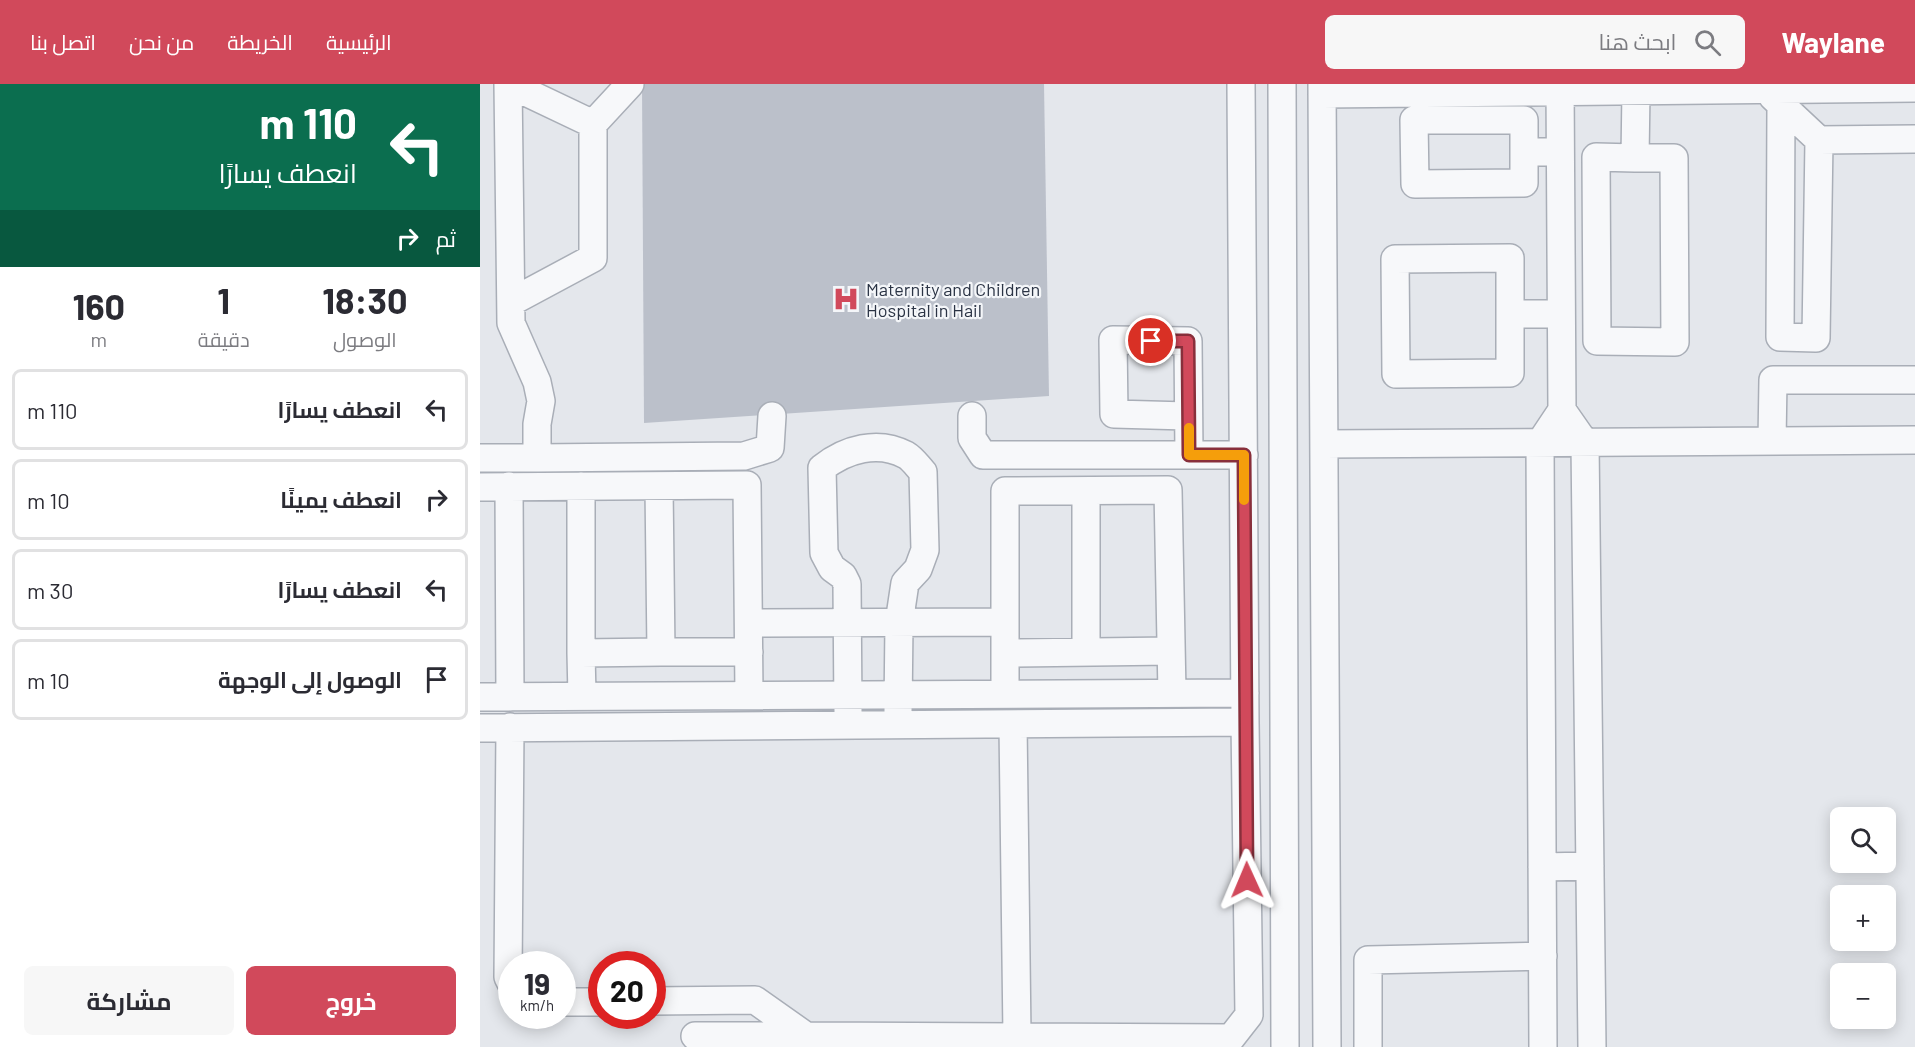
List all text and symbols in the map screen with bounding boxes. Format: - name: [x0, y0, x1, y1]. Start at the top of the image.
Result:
- search box: [1325, 15, 1745, 69]
- text: Waylane: [1781, 25, 1885, 59]
- icon: search: [1691, 26, 1724, 59]
- text: ابحث هنا: [1599, 28, 1676, 54]
- text: اتصل بنا: [30, 29, 96, 54]
- text: من نحن: [129, 29, 194, 54]
- text: الخريطة: [227, 29, 293, 54]
- text: الرئيسية: [326, 29, 392, 54]
- text: 110 m: [260, 97, 357, 147]
- icon: left: [378, 108, 456, 186]
- text: انعطف يسارًا: [218, 156, 357, 188]
- icon: right: [391, 222, 424, 255]
- text: ثم: [436, 225, 456, 251]
- text: 1: [217, 278, 230, 321]
- text: 18:30: [322, 278, 407, 321]
- place label: Maternity and Children Hospital in Hail: [866, 278, 1040, 321]
- text: 160: [73, 284, 125, 327]
- hospital icon: Maternity and Children Hospital in Hail: [831, 284, 861, 314]
- pin: [1125, 315, 1176, 366]
- icon: arrive: [1134, 324, 1167, 357]
- text: m: [91, 327, 107, 351]
- text: دقيقة: [198, 327, 250, 351]
- text: الوصول: [333, 327, 397, 351]
- icon: left: [420, 393, 453, 426]
- text: انعطف يسارًا: [278, 396, 402, 422]
- text: 110 m: [27, 397, 78, 423]
- icon: right: [420, 483, 453, 516]
- text: انعطف يمينًا: [280, 486, 402, 512]
- text: 10 m: [27, 487, 70, 513]
- icon: left: [420, 573, 453, 606]
- text: انعطف يسارًا: [278, 576, 402, 602]
- text: 30 m: [27, 577, 73, 603]
- icon: arrive: [420, 663, 453, 696]
- text: الوصول إلى الوجهة: [218, 666, 402, 692]
- text: 10 m: [27, 667, 70, 693]
- map controls: [1830, 807, 1896, 1029]
- button: search: [1830, 807, 1896, 873]
- position arrow: [1215, 848, 1279, 912]
- button: +: [1830, 885, 1896, 951]
- speed limit sign: 20: [588, 951, 666, 1029]
- button: −: [1830, 963, 1896, 1029]
- text: 19: [524, 965, 550, 1001]
- button: مشاركة: [24, 966, 234, 1035]
- button: خروج: [246, 966, 456, 1035]
- text: km/h: [520, 996, 554, 1014]

